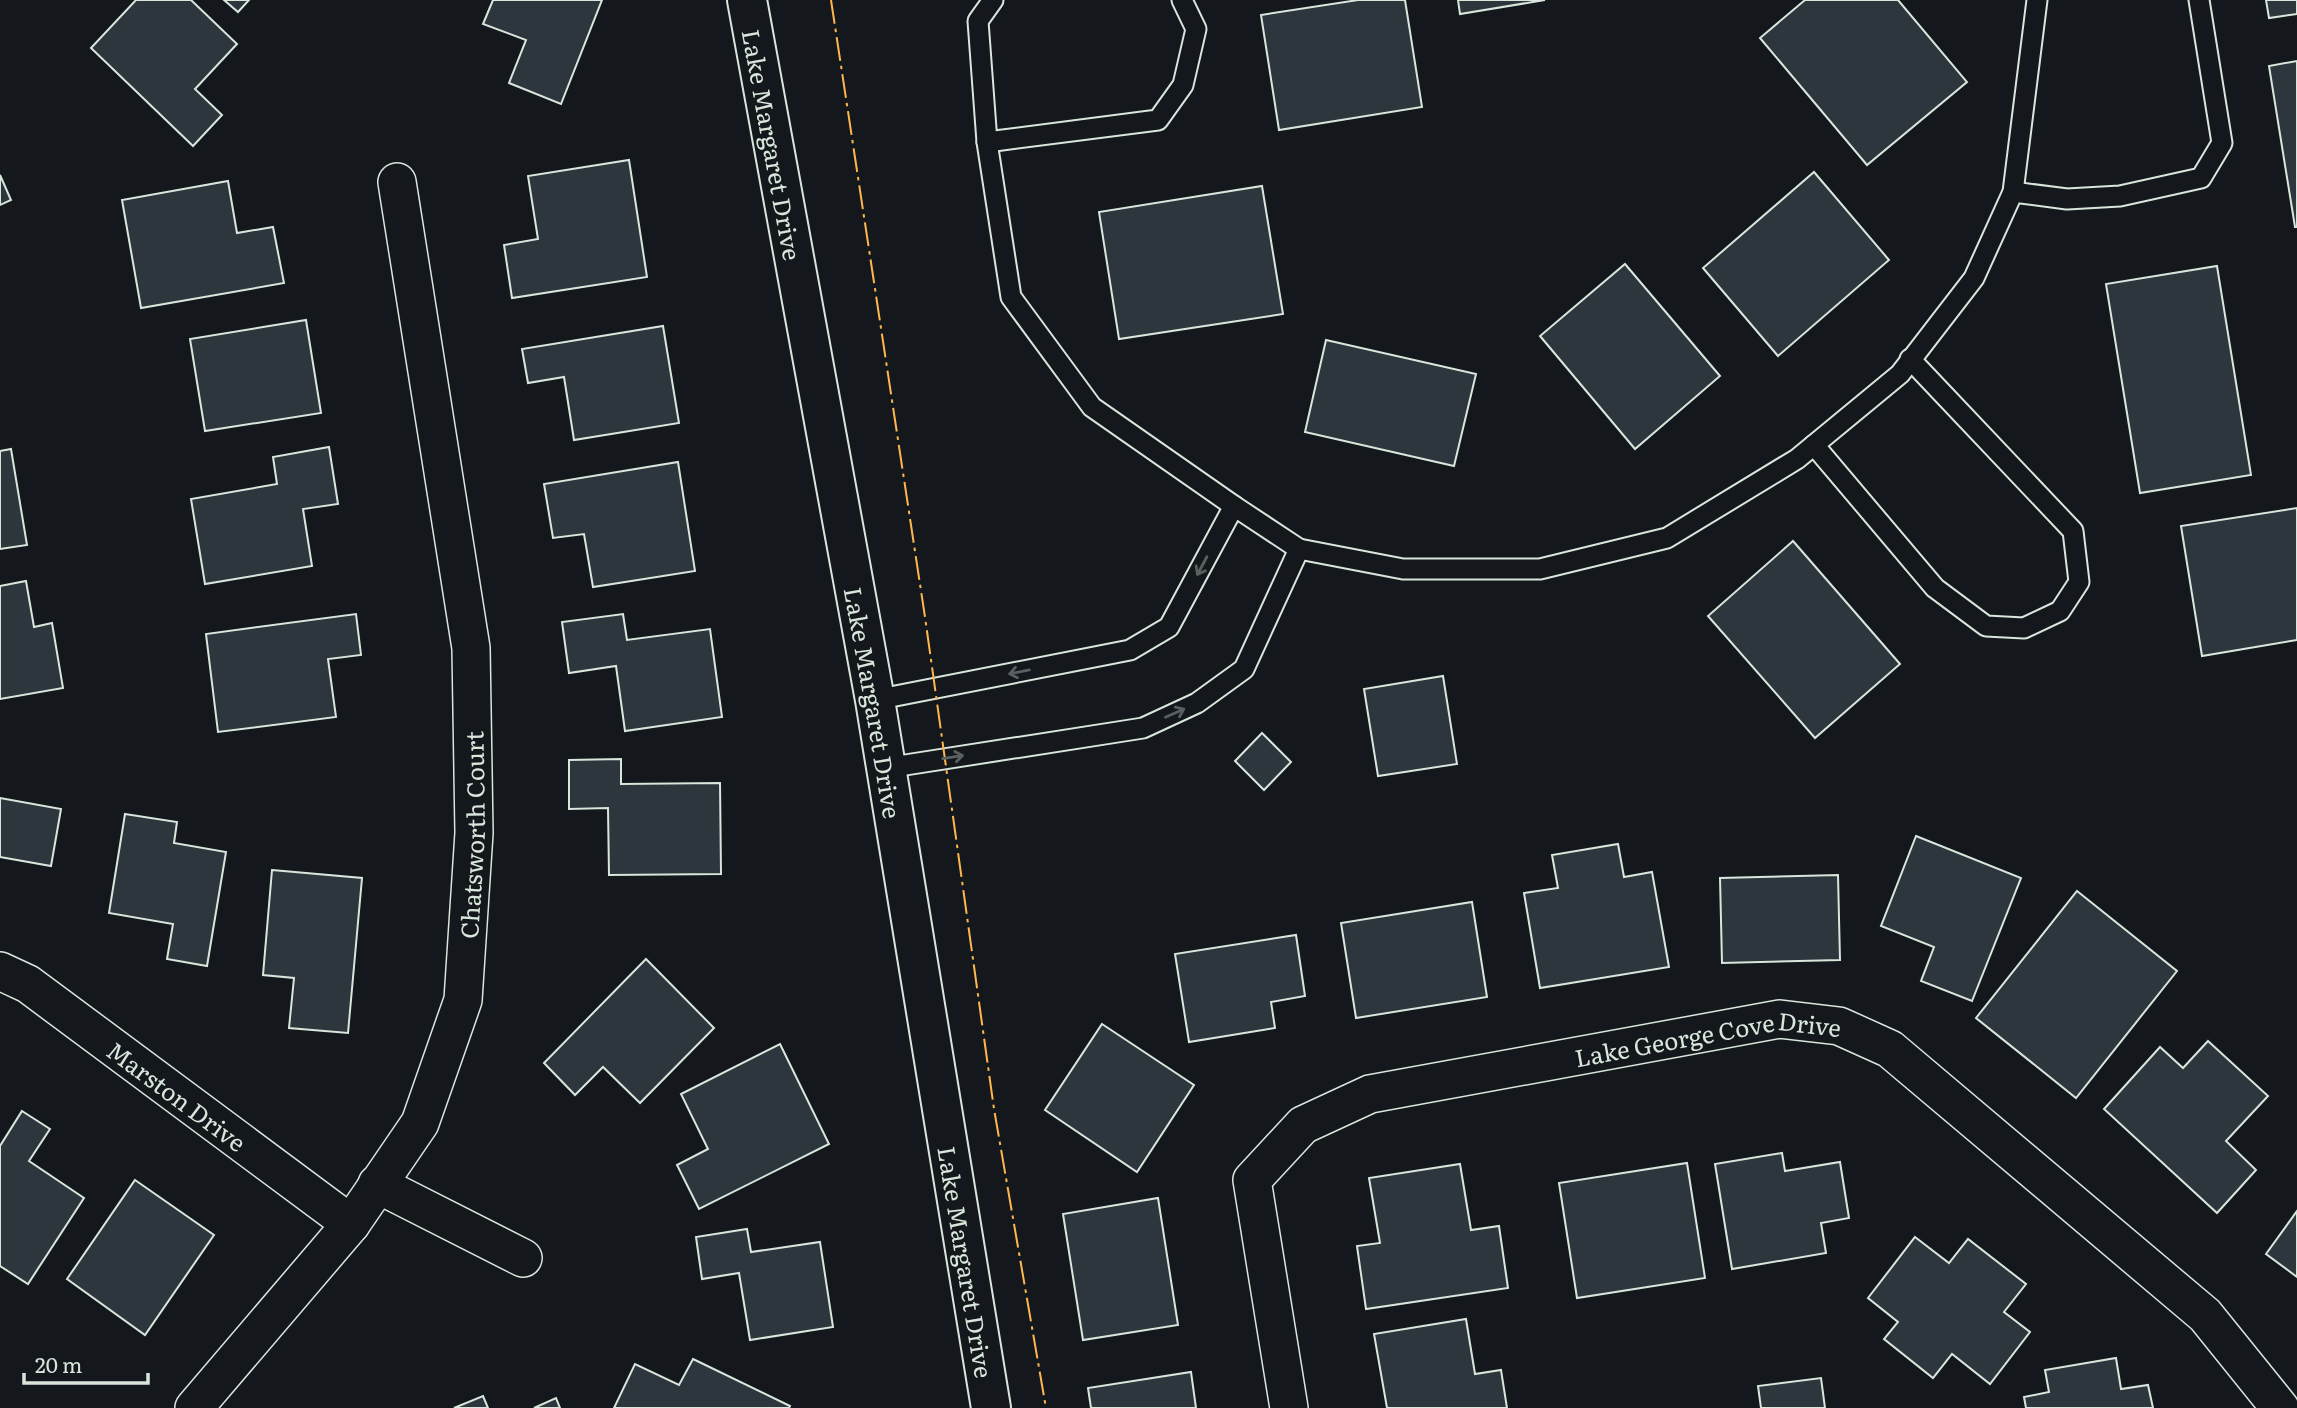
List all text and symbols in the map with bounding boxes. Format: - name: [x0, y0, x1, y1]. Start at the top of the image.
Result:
- street label: Lake Margaret Drive: [735, 26, 812, 263]
- one-way arrow: [1195, 555, 1208, 576]
- street label: Lake Margaret Drive: [837, 584, 912, 821]
- one-way arrow: [1008, 665, 1031, 679]
- one-way arrow: [1164, 706, 1185, 719]
- street label: Chatsworth Court: [450, 730, 492, 940]
- one-way arrow: [941, 750, 964, 763]
- street label: Lake George Cove Drive: [1572, 1001, 1843, 1074]
- street label: Marston Drive: [101, 1032, 254, 1158]
- street label: Lake Margaret Drive: [931, 1143, 1003, 1380]
- scale bar: [24, 1342, 149, 1386]
- text: 20 m: [35, 1348, 82, 1379]

